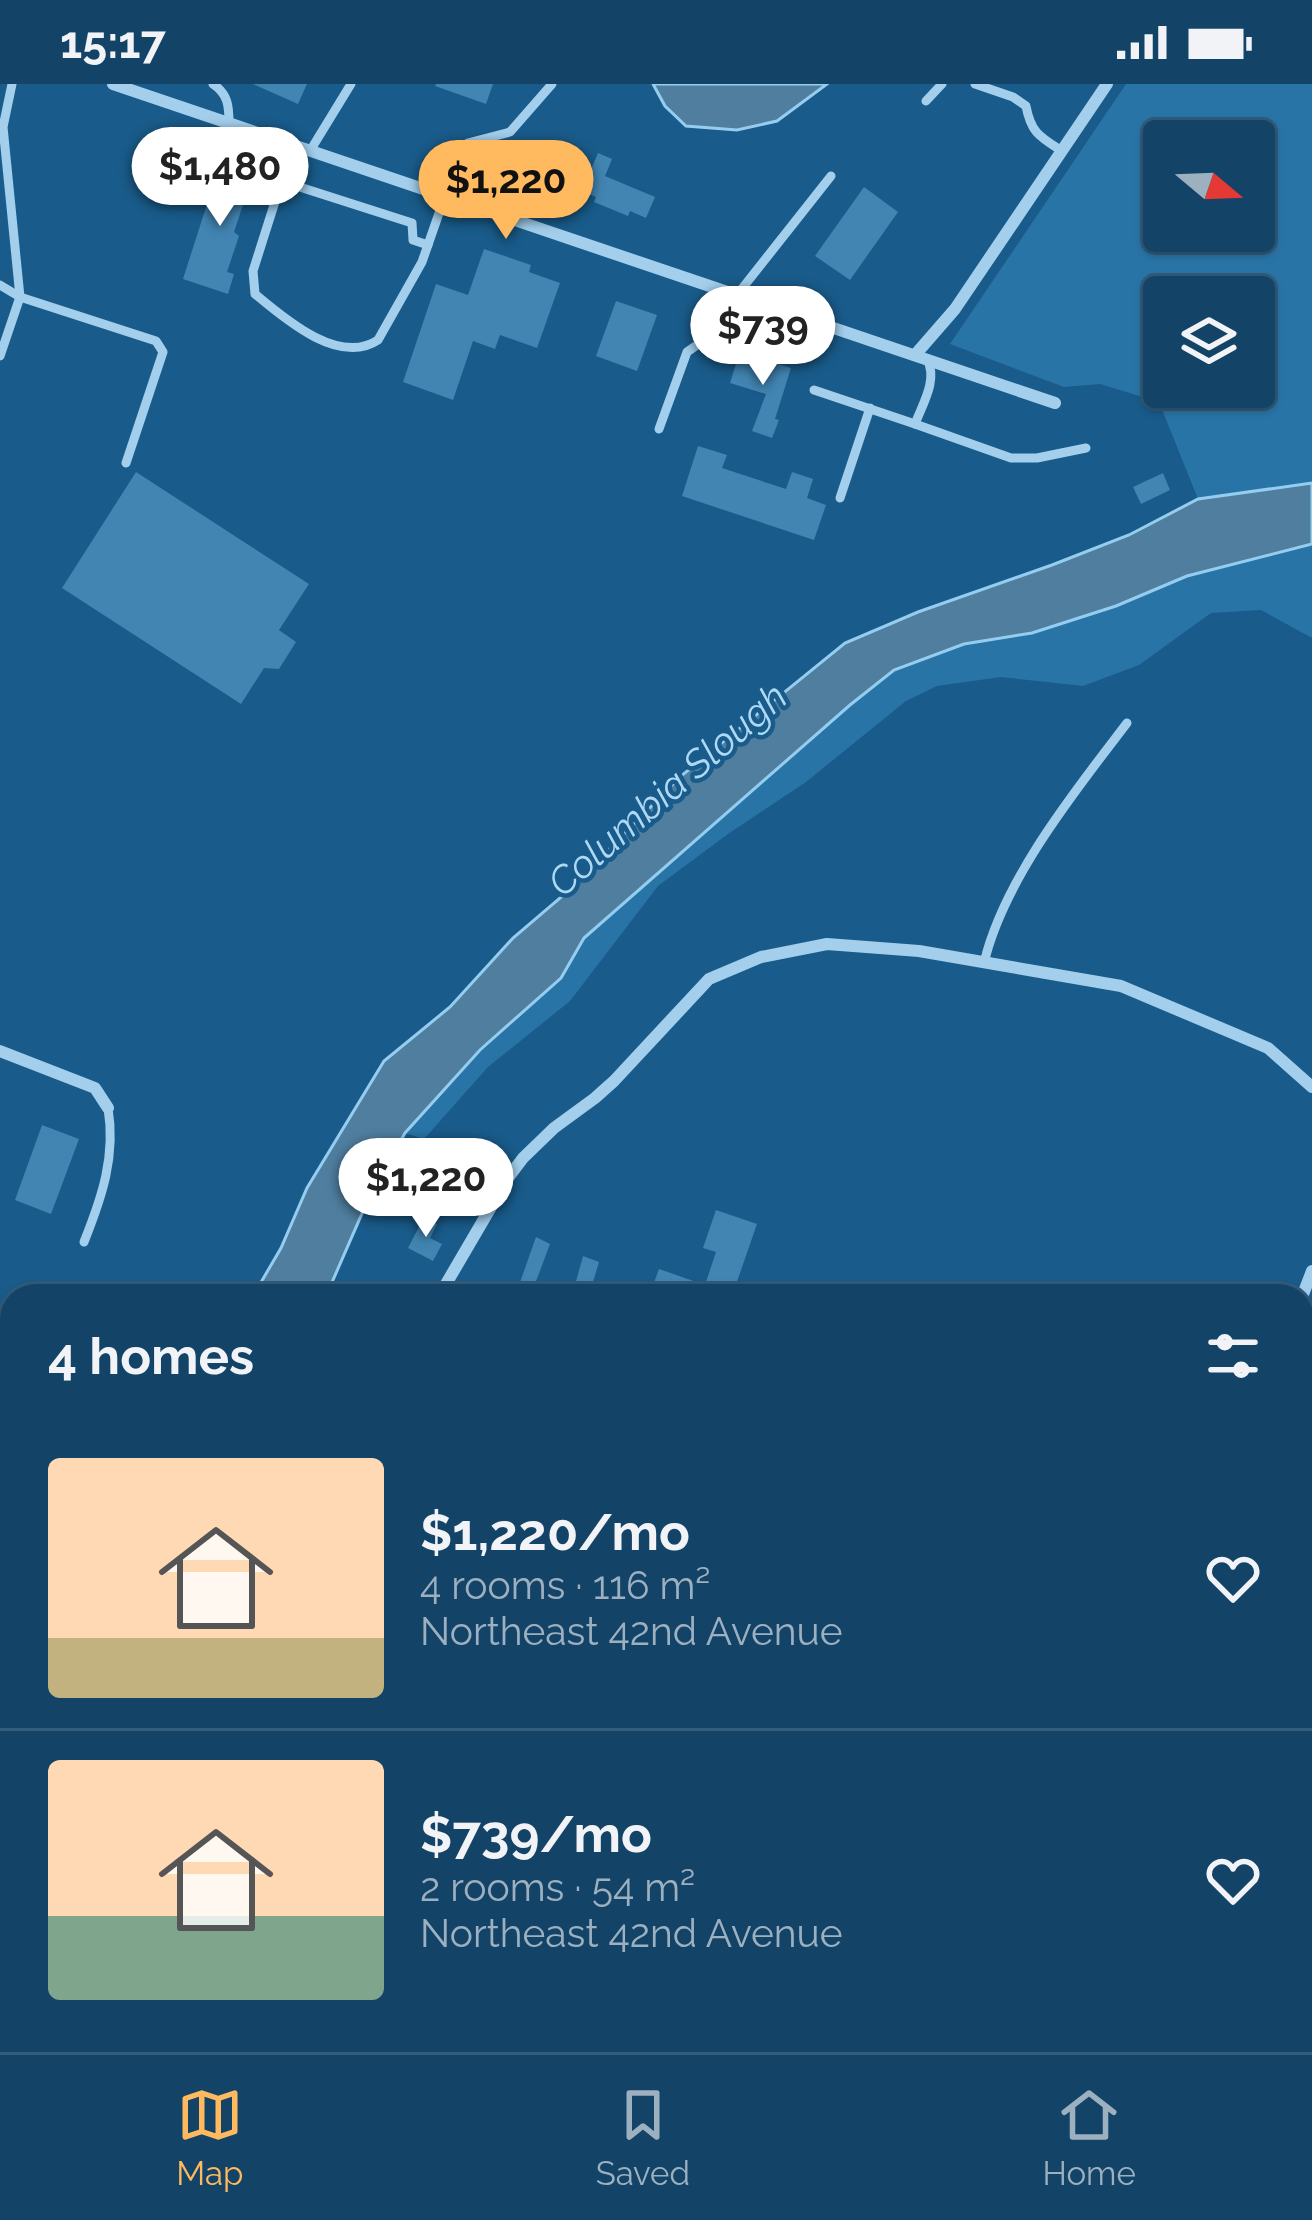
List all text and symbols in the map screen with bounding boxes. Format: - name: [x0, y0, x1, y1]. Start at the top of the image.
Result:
- text: 15:17: [60, 16, 166, 69]
- north arrow: [1143, 120, 1275, 252]
- map controls: [1143, 120, 1275, 408]
- pin: $1,480: [122, 127, 318, 229]
- pin: $1,220: [408, 140, 604, 242]
- text: $1,480: [159, 143, 281, 189]
- text: $1,220: [446, 156, 566, 202]
- button: layers: [1143, 276, 1275, 408]
- pin: $739: [692, 286, 834, 388]
- text: $739: [717, 302, 809, 348]
- water label: Columbia Slough: [538, 673, 796, 905]
- pin: $1,220: [328, 1138, 524, 1240]
- text: $1,220: [366, 1154, 486, 1200]
- icon: filters: [1200, 1323, 1266, 1389]
- text: 4 homes: [48, 1326, 254, 1386]
- text: $1,220/mo: [420, 1502, 690, 1562]
- icon: home: [144, 1506, 288, 1650]
- icon: heart: [1200, 1545, 1266, 1611]
- text: 4 rooms · 116 m²: [420, 1562, 710, 1608]
- text: Northeast 42nd Avenue: [420, 1608, 843, 1654]
- text: $739/mo: [420, 1804, 652, 1864]
- icon: home: [144, 1808, 288, 1952]
- icon: heart: [1200, 1847, 1266, 1913]
- text: 2 rooms · 54 m²: [420, 1864, 695, 1910]
- text: Northeast 42nd Avenue: [420, 1910, 843, 1956]
- tab: Map: [176, 2082, 243, 2193]
- tab: Saved: [596, 2082, 690, 2193]
- tab: Home: [1042, 2082, 1136, 2193]

